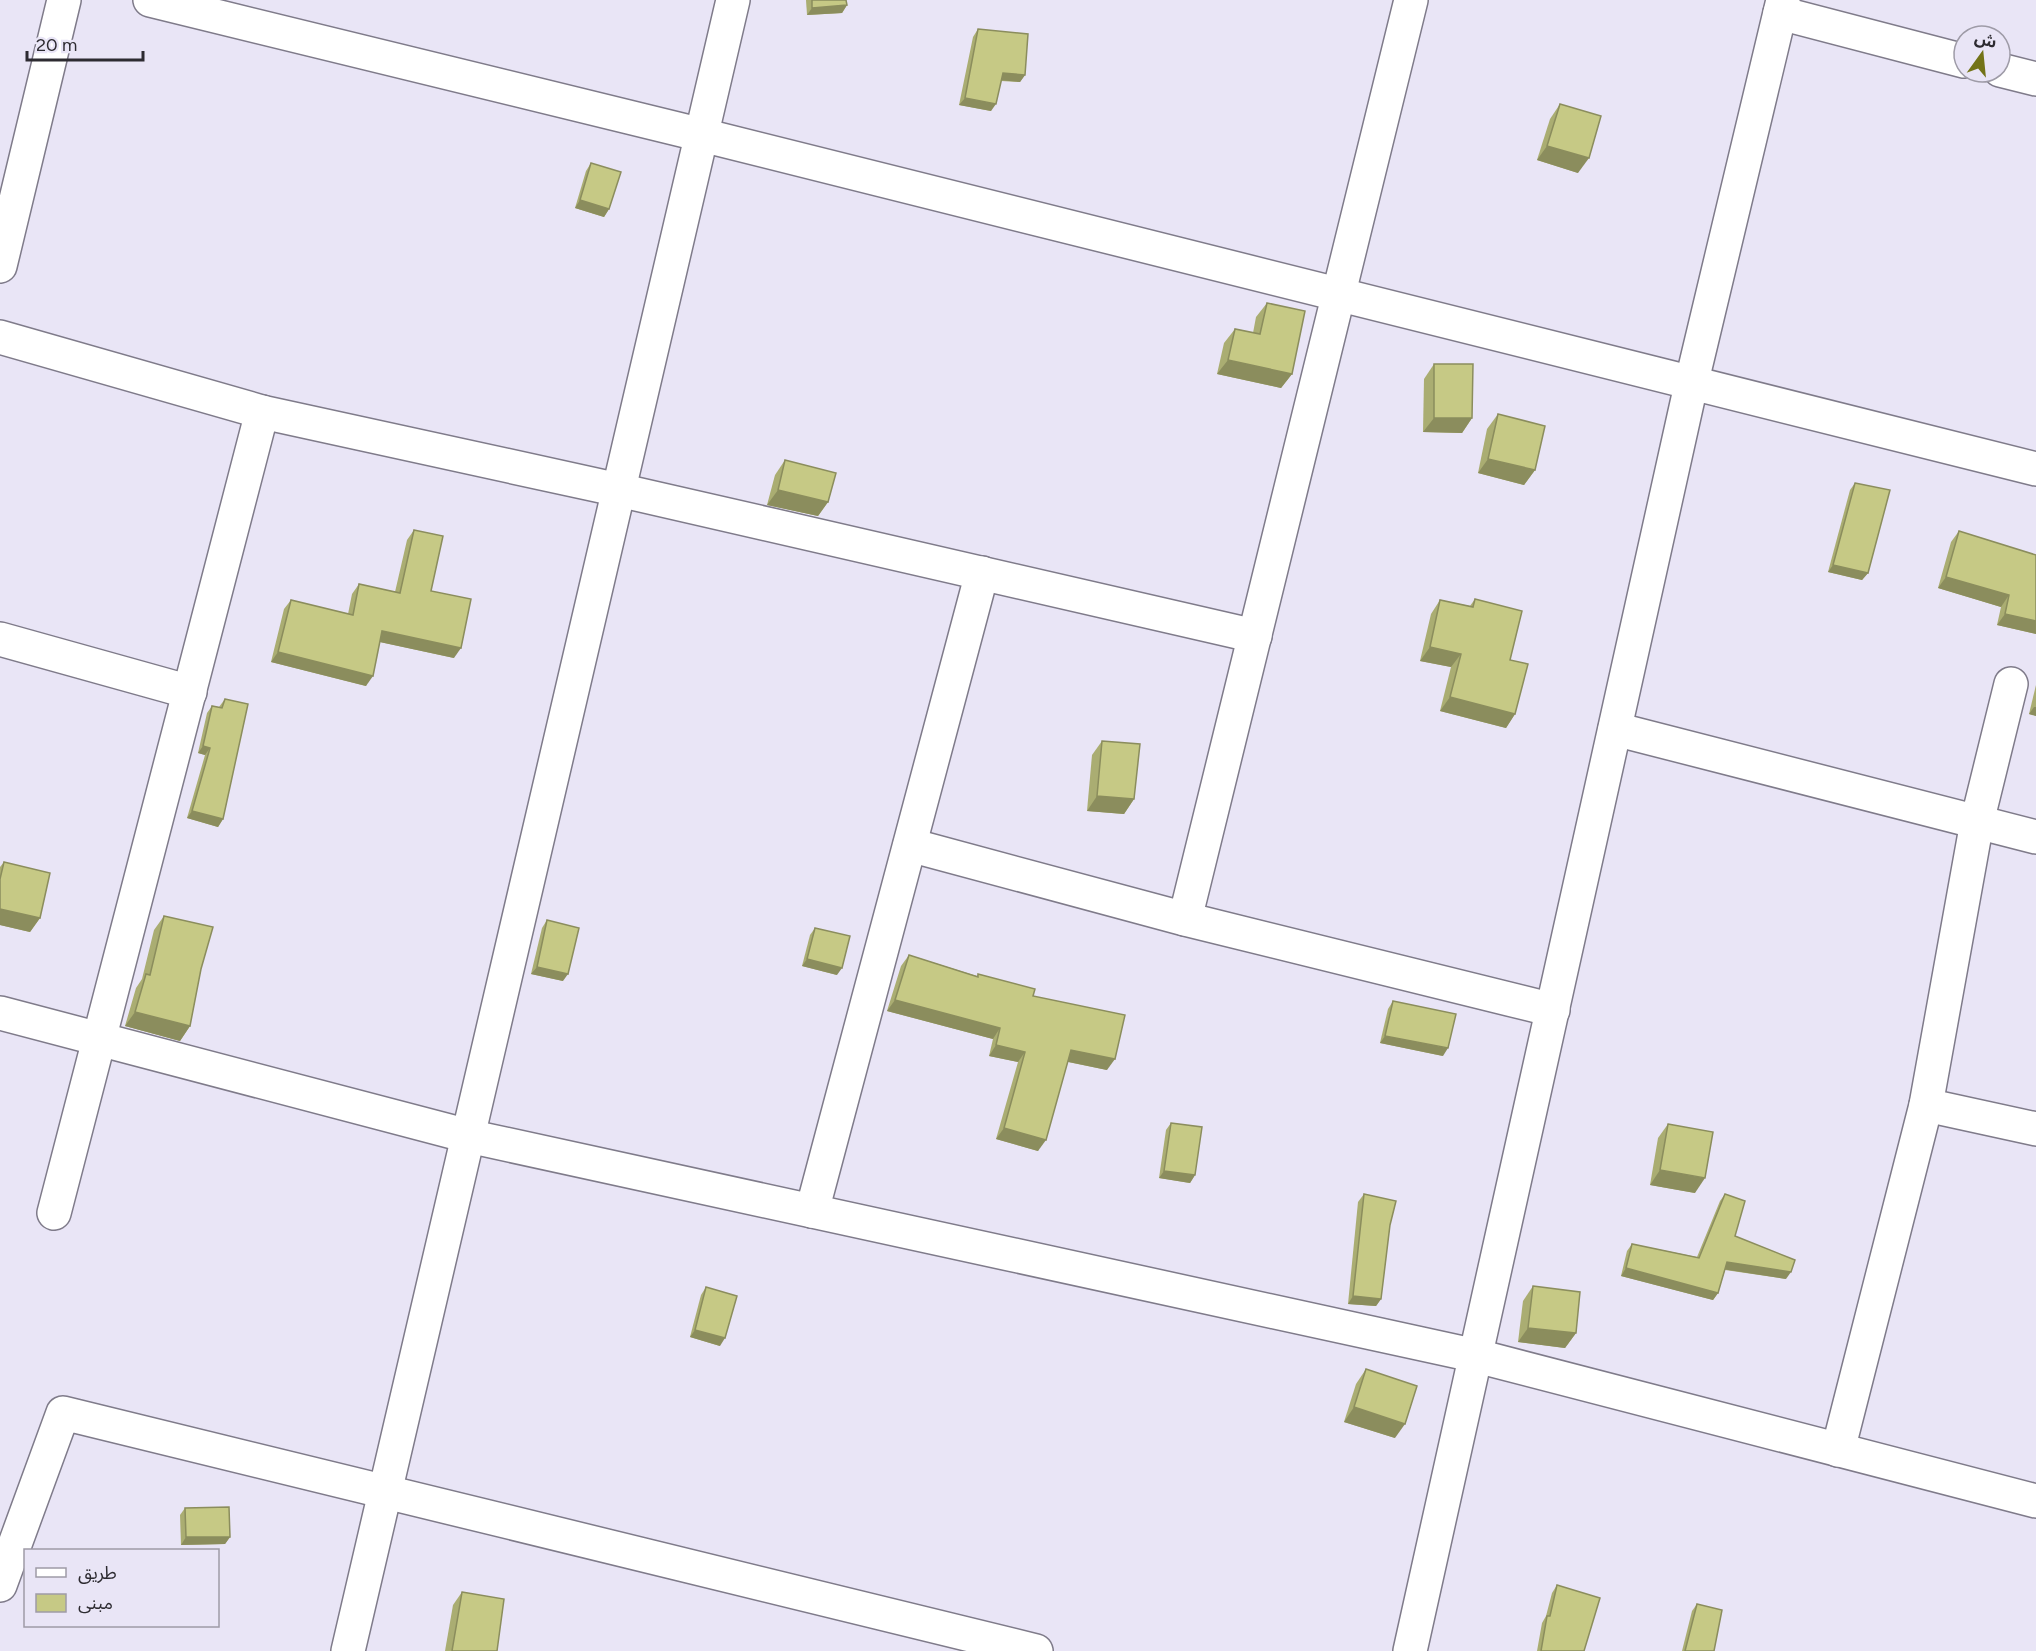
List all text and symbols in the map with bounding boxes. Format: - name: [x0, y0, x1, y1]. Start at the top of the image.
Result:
- scale bar: [27, 24, 142, 62]
- north arrow: [1952, 24, 2012, 84]
- text: ش: [1973, 28, 1999, 52]
- text: 20 m: [36, 34, 77, 56]
- legend: [24, 1549, 219, 1627]
- text: طريق: [78, 1562, 117, 1584]
- text: مبنى: [78, 1592, 113, 1614]

